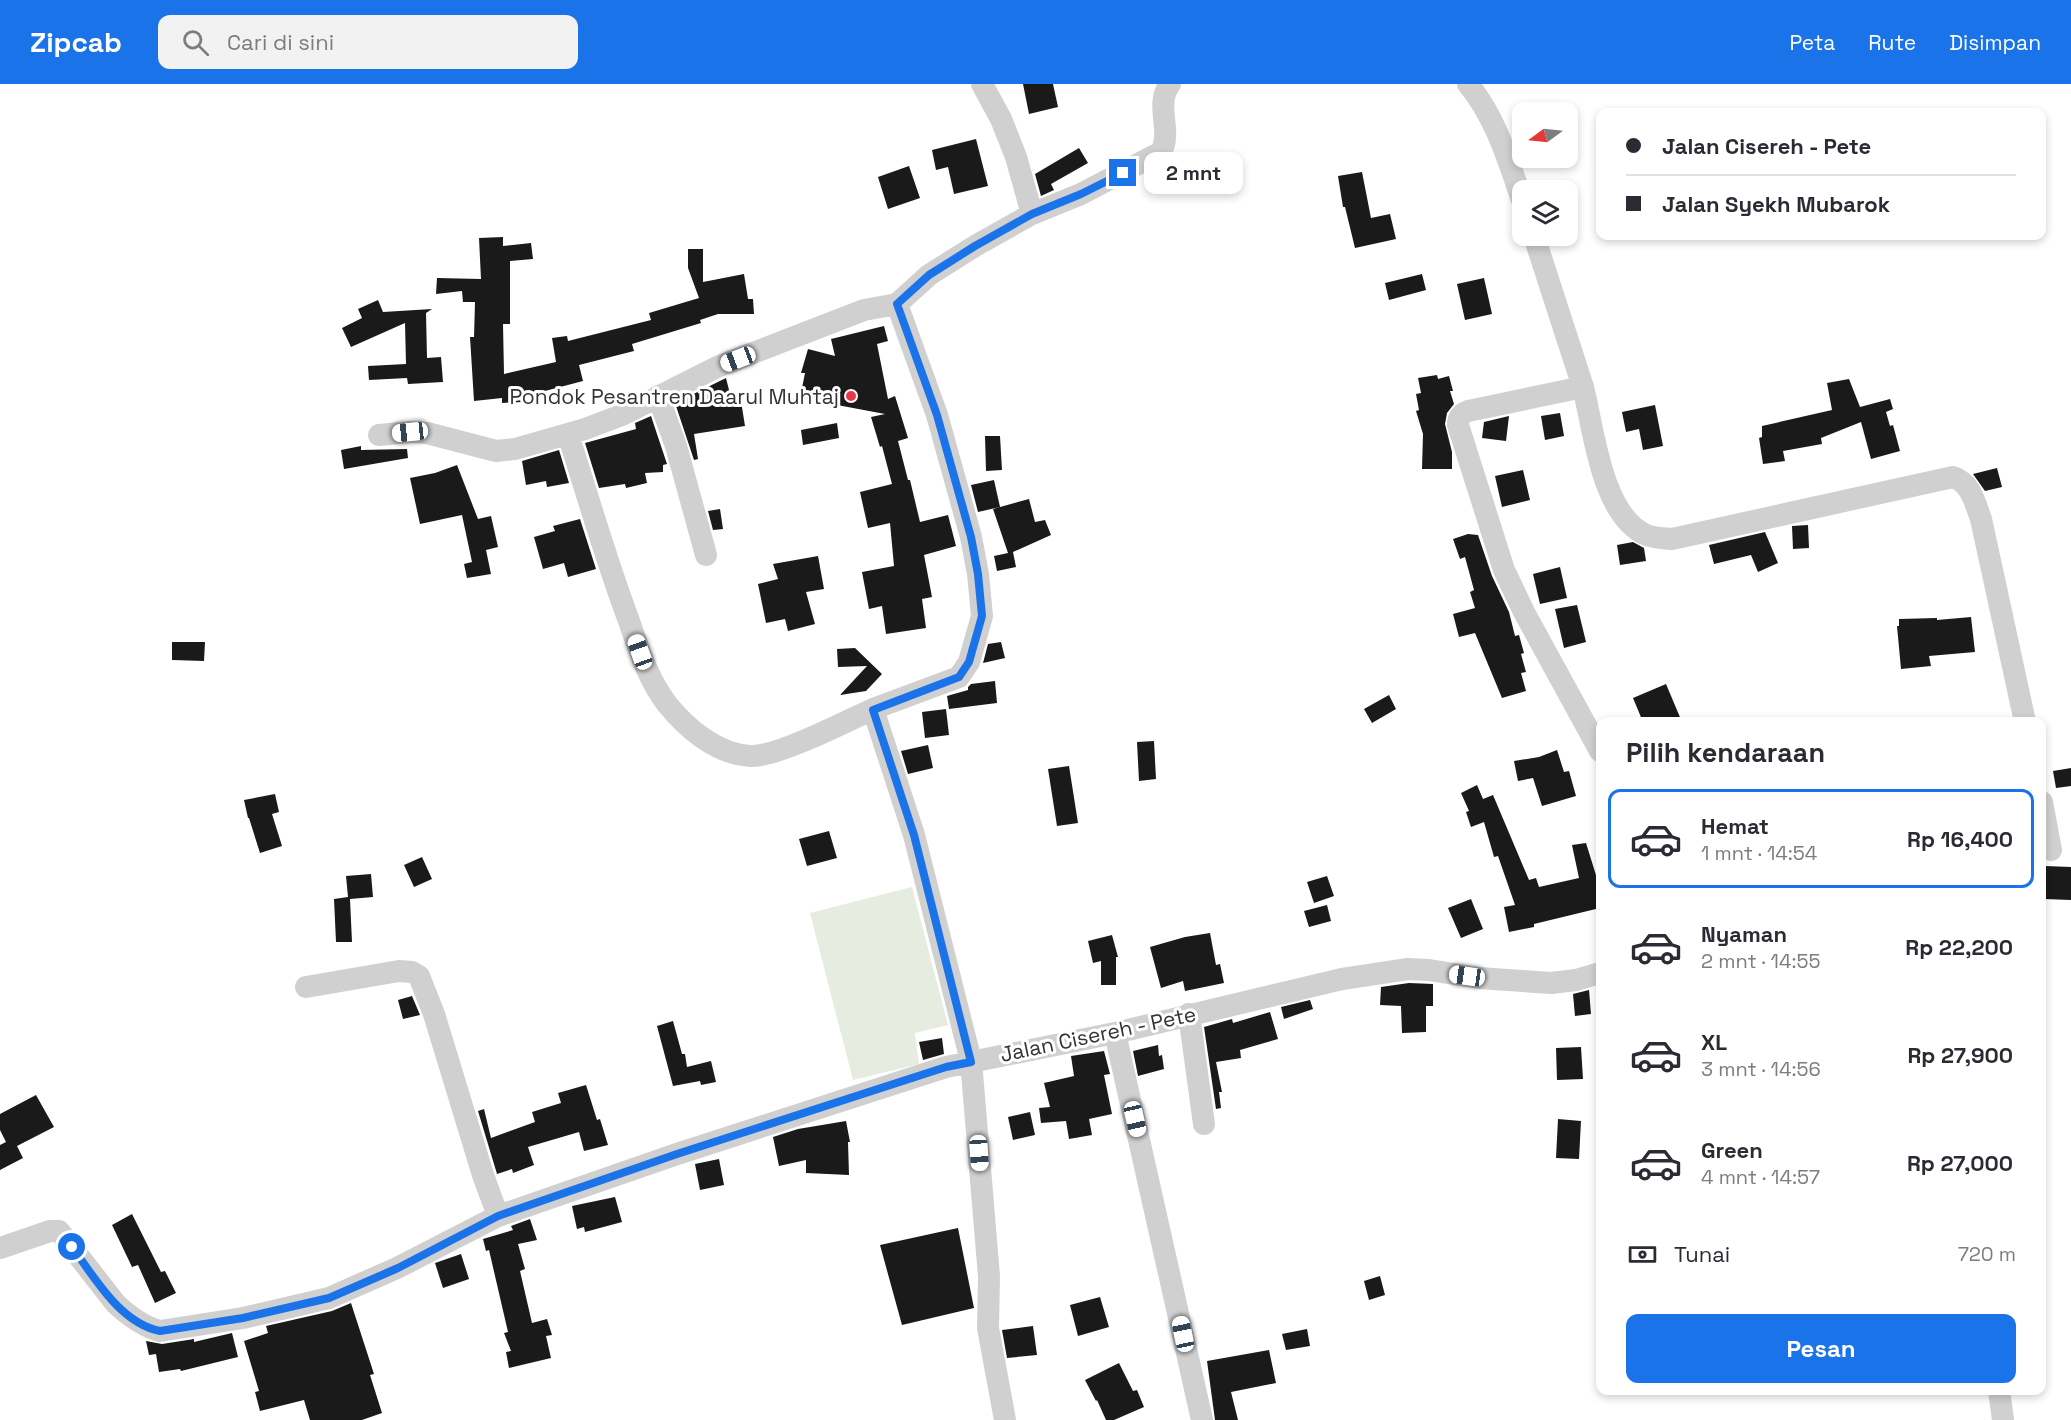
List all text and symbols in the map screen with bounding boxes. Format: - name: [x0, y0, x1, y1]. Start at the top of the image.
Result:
- search box: [158, 15, 578, 69]
- text: Zipcab: [30, 24, 122, 60]
- icon: search: [179, 26, 212, 59]
- text: Cari di sini: [227, 28, 334, 56]
- text: Peta: [1789, 29, 1835, 56]
- text: Rute: [1868, 29, 1916, 56]
- text: Disimpan: [1949, 29, 2041, 56]
- north arrow: [1512, 102, 1578, 168]
- map controls: [1512, 102, 1578, 246]
- text: Jalan Cisereh - Pete: [1662, 132, 1871, 160]
- callout: 2 mnt: [1144, 152, 1243, 194]
- route end: [1109, 159, 1136, 186]
- text: 2 mnt: [1166, 160, 1221, 186]
- button: layers: [1512, 180, 1578, 246]
- text: Jalan Syekh Mubarok: [1662, 190, 1890, 218]
- car: [718, 344, 758, 374]
- place label: Pondok Pesantren Daarul Muhtaj: [510, 383, 839, 410]
- marker: Pondok Pesantren Daarul Muhtaj: [844, 389, 858, 403]
- car: [391, 421, 429, 443]
- car: [625, 632, 655, 672]
- text: Pilih kendaraan: [1626, 735, 1825, 770]
- icon: car: [1629, 812, 1683, 866]
- text: Hemat: [1701, 812, 1769, 840]
- text: Rp 16,400: [1907, 825, 2013, 853]
- text: 1 mnt · 14:54: [1701, 840, 1817, 866]
- icon: car: [1629, 920, 1683, 974]
- text: Nyaman: [1701, 920, 1787, 948]
- text: Rp 22,200: [1905, 933, 2013, 961]
- text: 2 mnt · 14:55: [1701, 948, 1820, 974]
- car: [1448, 965, 1486, 987]
- street label: Jalan Cisereh - Pete: [998, 1000, 1198, 1068]
- icon: car: [1629, 1028, 1683, 1082]
- text: XL: [1701, 1028, 1727, 1056]
- text: Rp 27,900: [1907, 1041, 2013, 1069]
- text: 3 mnt · 14:56: [1701, 1056, 1821, 1082]
- car: [1122, 1099, 1148, 1139]
- car: [969, 1134, 989, 1172]
- icon: car: [1629, 1136, 1683, 1190]
- text: Green: [1701, 1136, 1763, 1164]
- text: Rp 27,000: [1907, 1149, 2013, 1177]
- text: 4 mnt · 14:57: [1701, 1164, 1820, 1190]
- route start: [58, 1233, 85, 1260]
- icon: cash: [1626, 1238, 1659, 1271]
- text: Tunai: [1674, 1240, 1730, 1268]
- text: 720 m: [1958, 1241, 2016, 1267]
- button: Pesan: [1626, 1314, 2016, 1383]
- car: [1170, 1315, 1196, 1353]

